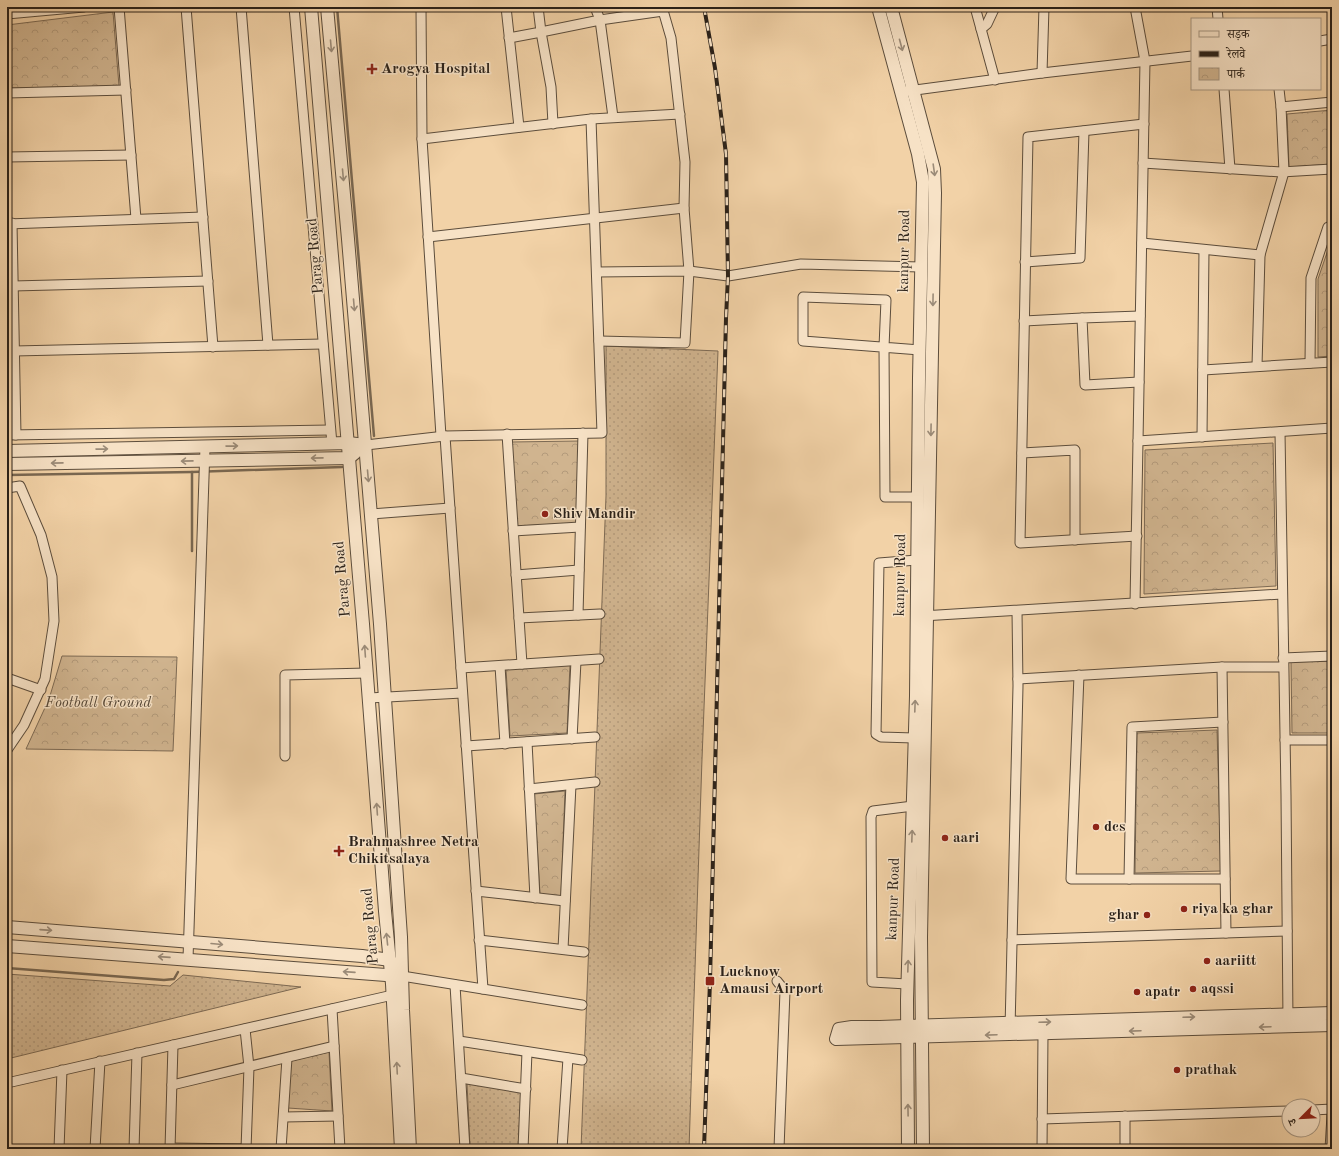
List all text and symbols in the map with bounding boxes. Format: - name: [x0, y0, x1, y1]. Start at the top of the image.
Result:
- legend: [1191, 18, 1321, 90]
- text: सड़क: [1226, 29, 1251, 41]
- one-way arrow: [898, 38, 905, 51]
- one-way arrow: [327, 39, 334, 52]
- text: रेलवे: [1225, 46, 1246, 61]
- place label: Arogya Hospital: [381, 62, 491, 77]
- marker: Arogya Hospital: [366, 63, 378, 75]
- text: पार्क: [1226, 67, 1246, 81]
- one-way arrow: [930, 163, 938, 176]
- one-way arrow: [339, 168, 346, 181]
- street label: kanpur Road: [897, 209, 913, 293]
- street label: Parag Road: [305, 217, 327, 295]
- one-way arrow: [930, 293, 937, 306]
- one-way arrow: [350, 298, 357, 311]
- one-way arrow: [927, 423, 935, 436]
- one-way arrow: [225, 442, 238, 450]
- one-way arrow: [95, 445, 108, 453]
- one-way arrow: [311, 454, 324, 462]
- one-way arrow: [181, 457, 194, 464]
- one-way arrow: [51, 459, 64, 467]
- one-way arrow: [365, 469, 372, 482]
- place label: Shiv Mandir: [553, 507, 636, 522]
- marker: Shiv Mandir: [540, 509, 550, 519]
- street label: kanpur Road: [893, 533, 909, 617]
- street label: Parag Road: [332, 540, 354, 618]
- one-way arrow: [362, 645, 369, 658]
- park label: Football Ground: [44, 696, 152, 711]
- one-way arrow: [912, 700, 919, 713]
- one-way arrow: [373, 803, 381, 816]
- place label: dcs: [1104, 820, 1126, 835]
- marker: dcs: [1091, 822, 1101, 832]
- one-way arrow: [908, 830, 916, 843]
- place label: aari: [953, 831, 979, 846]
- marker: aari: [940, 833, 950, 843]
- place label: Brahmashree Netra Chikitsalaya: [348, 835, 479, 867]
- marker: Brahmashree Netra Chikitsalaya: [333, 845, 345, 857]
- street label: kanpur Road: [885, 857, 903, 941]
- street label: Parag Road: [360, 887, 382, 965]
- place label: riya ka ghar: [1192, 902, 1274, 917]
- marker: riya ka ghar: [1179, 904, 1189, 914]
- place label: ghar: [1108, 908, 1139, 923]
- marker: ghar: [1142, 910, 1152, 920]
- one-way arrow: [39, 927, 52, 934]
- one-way arrow: [384, 932, 391, 945]
- one-way arrow: [210, 940, 223, 947]
- one-way arrow: [158, 954, 171, 961]
- place label: aariitt: [1215, 954, 1257, 969]
- marker: aariitt: [1202, 956, 1212, 966]
- one-way arrow: [904, 960, 912, 973]
- place label: Lucknow Amausi Airport: [719, 965, 824, 997]
- one-way arrow: [343, 968, 356, 975]
- marker: Lucknow Amausi Airport: [704, 975, 716, 987]
- place label: aqssi: [1201, 982, 1234, 997]
- marker: aqssi: [1188, 984, 1198, 994]
- place label: apatr: [1145, 985, 1181, 1000]
- marker: apatr: [1132, 987, 1142, 997]
- one-way arrow: [1182, 1014, 1195, 1021]
- one-way arrow: [1038, 1018, 1051, 1026]
- one-way arrow: [1259, 1023, 1272, 1031]
- one-way arrow: [1129, 1027, 1142, 1035]
- one-way arrow: [985, 1031, 998, 1039]
- one-way arrow: [393, 1062, 401, 1075]
- place label: prathak: [1185, 1063, 1238, 1078]
- marker: prathak: [1172, 1065, 1182, 1075]
- north arrow: [1281, 1098, 1321, 1138]
- one-way arrow: [904, 1104, 912, 1117]
- text: उ: [1287, 1115, 1300, 1127]

